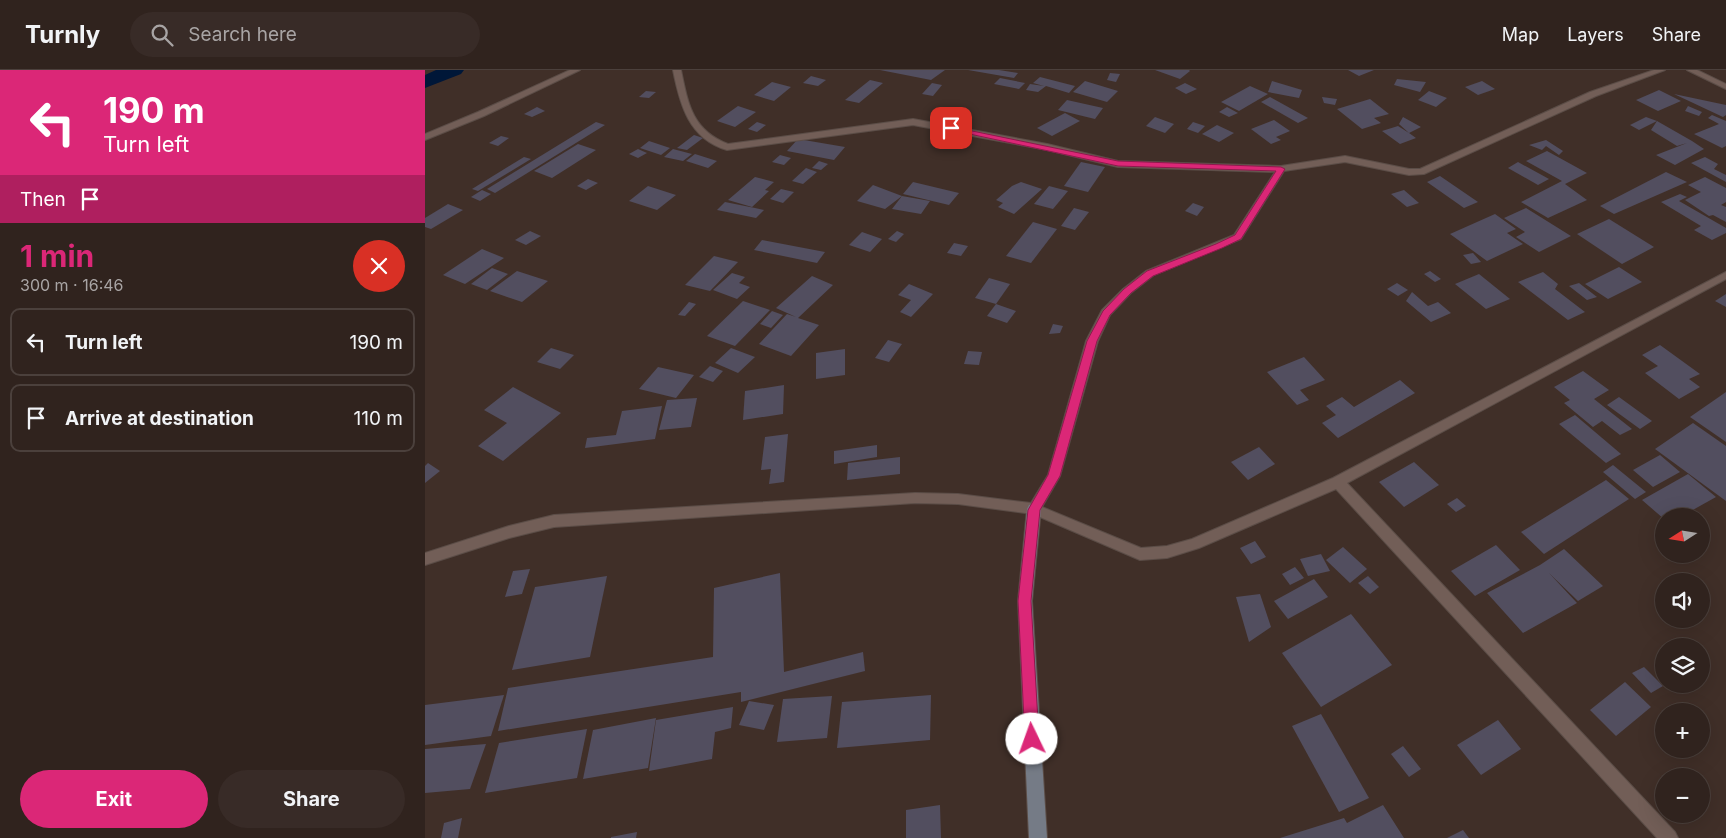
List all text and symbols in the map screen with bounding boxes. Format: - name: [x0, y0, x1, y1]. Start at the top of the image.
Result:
- search box: [130, 12, 480, 57]
- text: Turnly: [25, 20, 100, 49]
- icon: search: [148, 21, 176, 49]
- text: Search here: [188, 23, 297, 46]
- text: Map: [1502, 24, 1539, 45]
- text: Layers: [1567, 24, 1624, 45]
- text: Share: [1652, 24, 1701, 45]
- text: 190 m: [103, 89, 205, 131]
- icon: left: [20, 90, 85, 155]
- pin: [930, 107, 972, 149]
- icon: arrive: [937, 114, 965, 142]
- text: Turn left: [103, 131, 189, 157]
- icon: arrive: [76, 185, 104, 213]
- text: Then: [20, 188, 66, 211]
- text: 1 min: [20, 238, 94, 274]
- button: close: [353, 240, 405, 292]
- text: 300 m · 16:46: [20, 275, 124, 295]
- icon: left: [22, 328, 50, 356]
- text: Turn left: [65, 331, 143, 354]
- text: 190 m: [350, 331, 403, 354]
- icon: arrive: [22, 404, 50, 432]
- text: Arrive at destination: [65, 407, 254, 430]
- text: 110 m: [354, 407, 403, 430]
- north arrow: [1655, 508, 1710, 562]
- map controls: [1655, 508, 1710, 823]
- button: sound: [1655, 573, 1710, 628]
- button: layers: [1655, 638, 1710, 693]
- button: +: [1655, 703, 1710, 758]
- position arrow: [1005, 712, 1057, 764]
- button: −: [1655, 768, 1710, 823]
- button: Exit: [20, 770, 208, 828]
- button: Share: [218, 770, 405, 828]

